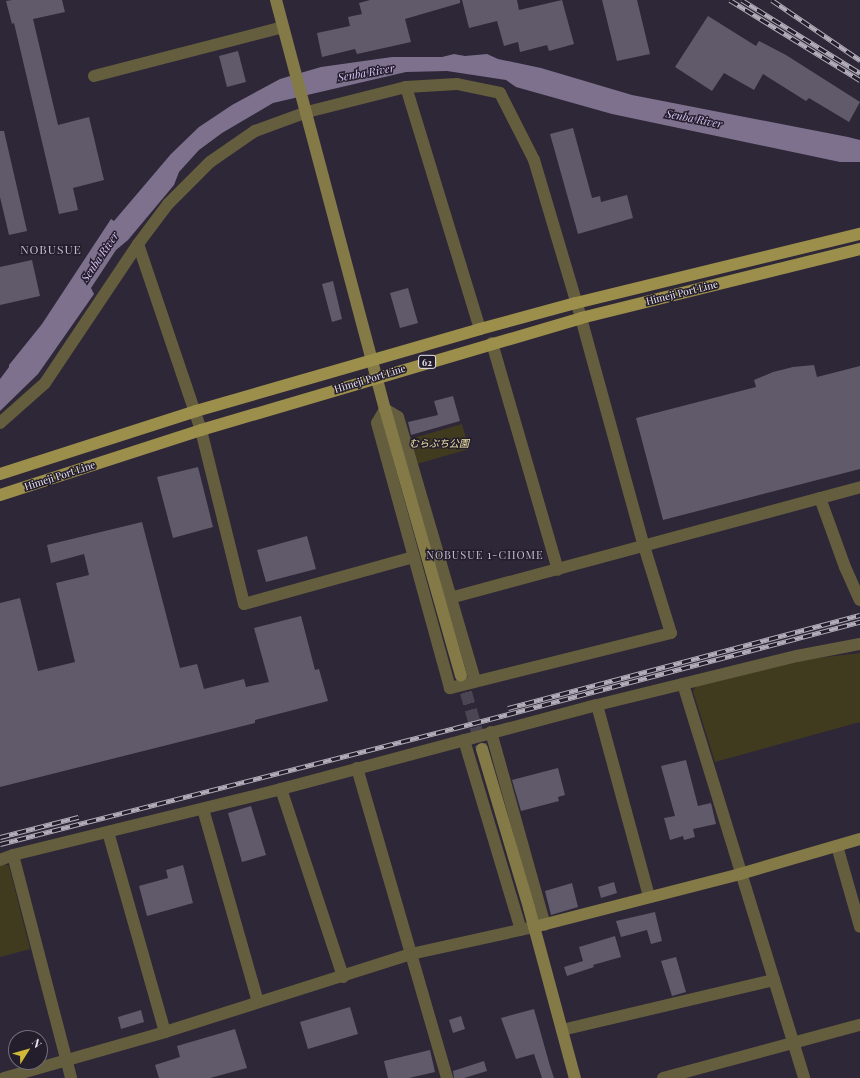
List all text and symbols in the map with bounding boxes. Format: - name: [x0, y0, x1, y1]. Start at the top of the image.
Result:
- water label: Senba River: [337, 62, 395, 84]
- water label: Senba River: [665, 107, 723, 131]
- water label: Senba River: [79, 230, 121, 284]
- district label: NOBUSUE: [20, 243, 82, 257]
- street label: Himeji Port Line: [645, 278, 719, 308]
- road number: 62: [418, 355, 436, 369]
- street label: Himeji Port Line: [333, 362, 407, 396]
- park label: むらぶち公園: [409, 438, 469, 450]
- street label: Himeji Port Line: [23, 459, 97, 493]
- district label: NOBUSUE 1-CHOME: [426, 548, 544, 562]
- north arrow: [8, 1030, 48, 1070]
- text: N: [29, 1035, 46, 1051]

